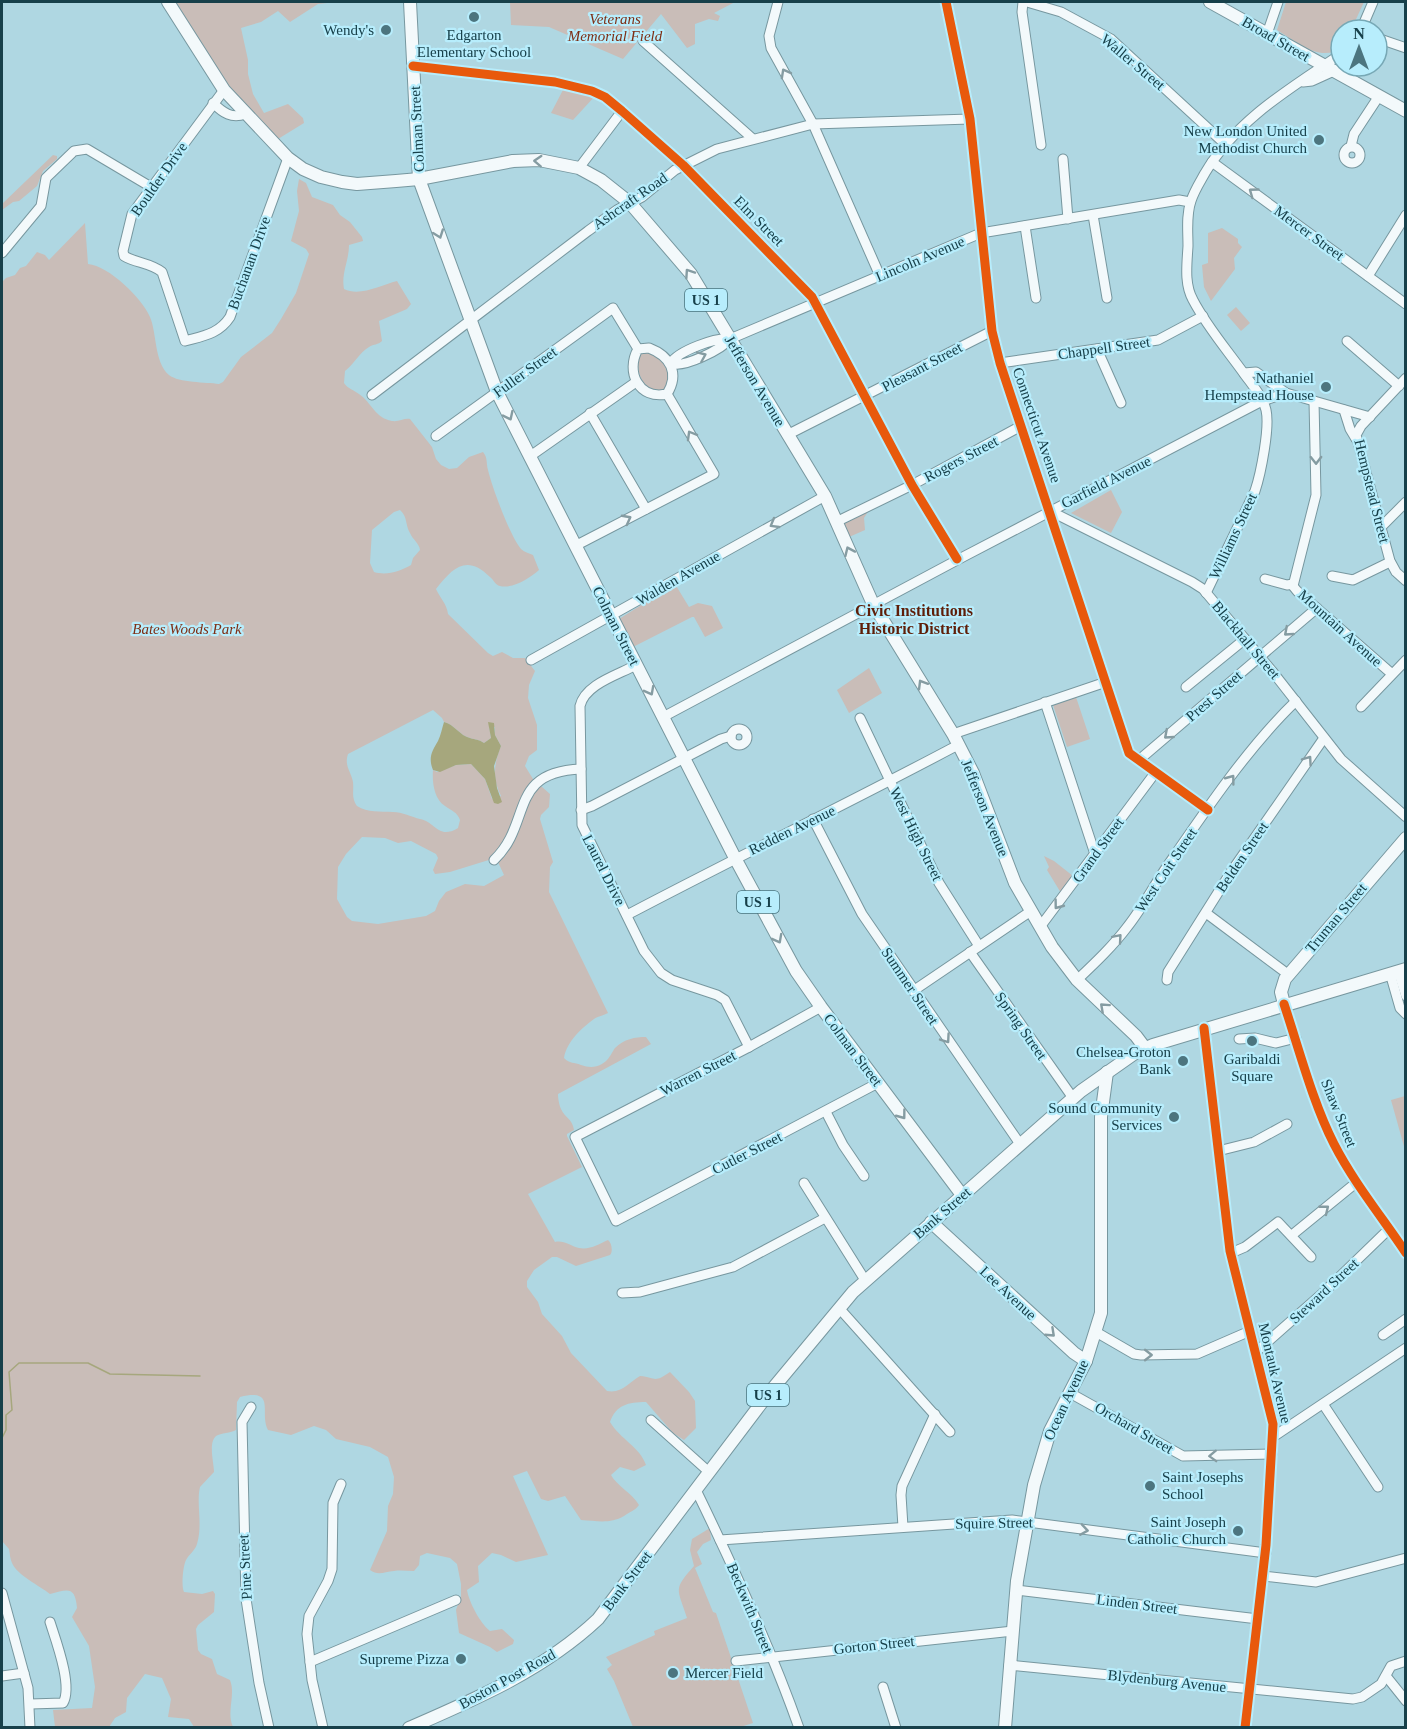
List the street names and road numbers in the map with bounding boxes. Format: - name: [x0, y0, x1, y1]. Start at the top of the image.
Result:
- street label: Broad Street: [1239, 13, 1313, 65]
- street label: Waller Street: [1098, 31, 1169, 94]
- street label: Colman Street: [407, 85, 427, 172]
- street label: Boulder Drive: [128, 139, 190, 219]
- street label: Ashcraft Road: [590, 169, 671, 233]
- street label: Elm Street: [731, 193, 788, 250]
- street label: Mercer Street: [1271, 202, 1348, 264]
- street label: Buchanan Drive: [225, 214, 273, 312]
- street label: Lincoln Avenue: [873, 233, 967, 285]
- road number: US 1: [685, 289, 727, 311]
- street label: Jefferson Avenue: [722, 333, 789, 430]
- street label: Chappell Street: [1057, 333, 1152, 362]
- street label: Pleasant Street: [879, 339, 966, 395]
- street label: Fuller Street: [490, 343, 561, 400]
- street label: Connecticut Avenue: [1010, 365, 1064, 485]
- street label: Rogers Street: [921, 432, 1001, 485]
- street label: Hempstead Street: [1351, 438, 1393, 545]
- street label: Garfield Avenue: [1059, 452, 1154, 511]
- street label: Williams Street: [1206, 490, 1260, 582]
- street label: Walden Avenue: [633, 547, 723, 608]
- street label: Colman Street: [589, 584, 643, 669]
- street label: Mountain Avenue: [1295, 586, 1385, 670]
- street label: Blackhall Street: [1209, 598, 1284, 683]
- street label: Prest Street: [1183, 667, 1246, 725]
- street label: Jefferson Avenue: [958, 757, 1012, 859]
- street label: West High Street: [886, 785, 946, 884]
- street label: Redden Avenue: [746, 802, 838, 858]
- street label: Grand Street: [1069, 814, 1127, 886]
- street label: Belden Street: [1213, 818, 1272, 895]
- street label: West Coit Street: [1132, 824, 1200, 915]
- street label: Laurel Drive: [579, 832, 629, 908]
- street label: Truman Street: [1302, 879, 1370, 956]
- road number: US 1: [737, 891, 779, 913]
- street label: Summer Street: [878, 944, 942, 1028]
- street label: Spring Street: [992, 989, 1051, 1064]
- street label: Colman Street: [821, 1011, 886, 1090]
- street label: Warren Street: [658, 1047, 739, 1099]
- street label: Shaw Street: [1318, 1077, 1360, 1150]
- street label: Cutler Street: [709, 1128, 785, 1177]
- street label: Bank Street: [910, 1183, 974, 1242]
- street label: Steward Street: [1286, 1255, 1362, 1327]
- street label: Lee Avenue: [977, 1263, 1040, 1323]
- street label: Montauk Avenue: [1256, 1321, 1294, 1425]
- street label: Ocean Avenue: [1040, 1357, 1092, 1443]
- road number: US 1: [747, 1384, 789, 1406]
- street label: Orchard Street: [1092, 1399, 1177, 1457]
- street label: Squire Street: [955, 1514, 1034, 1532]
- street label: Pine Street: [235, 1533, 255, 1600]
- street label: Bank Street: [599, 1547, 655, 1614]
- street label: Beckwith Street: [724, 1561, 776, 1656]
- street label: Linden Street: [1096, 1591, 1179, 1617]
- street label: Gorton Street: [833, 1633, 916, 1657]
- street label: Boston Post Road: [456, 1646, 558, 1712]
- street label: Blydenburg Avenue: [1107, 1667, 1227, 1695]

